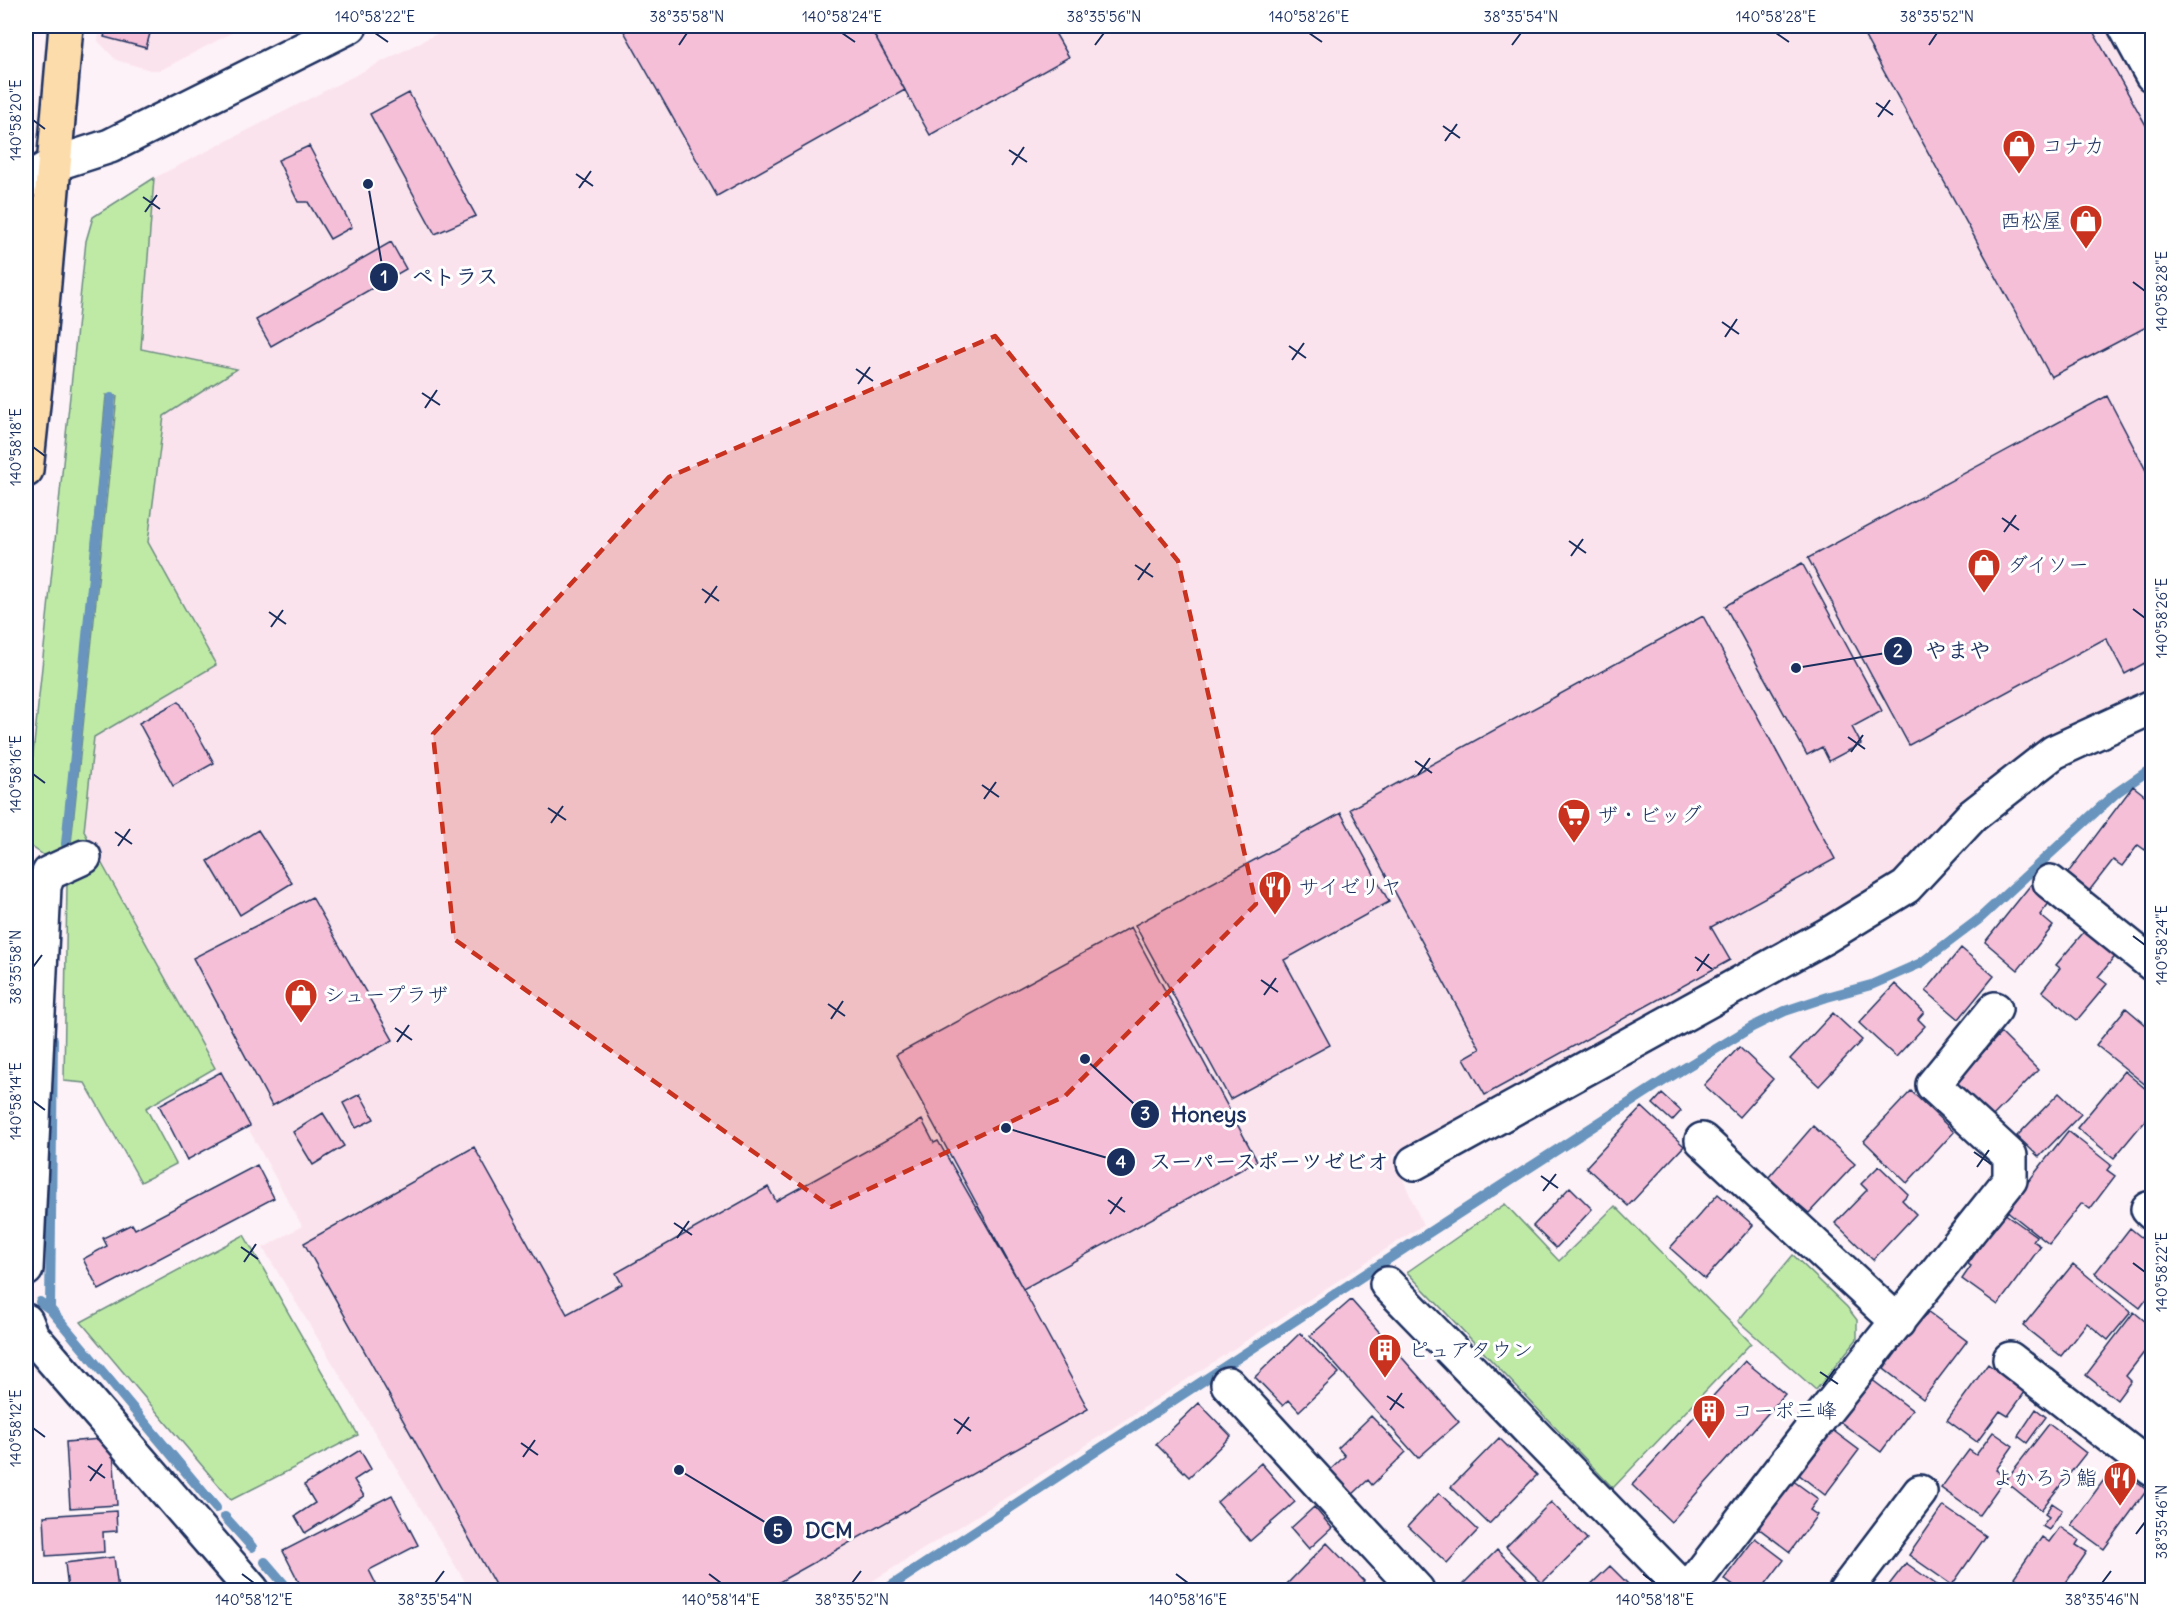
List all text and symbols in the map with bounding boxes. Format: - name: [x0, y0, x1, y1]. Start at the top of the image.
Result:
- text: 140°58'22"E: [335, 7, 415, 26]
- text: 38°35'58"N: [650, 7, 724, 26]
- text: 140°58'24"E: [802, 7, 882, 26]
- text: 38°35'56"N: [1067, 7, 1141, 26]
- text: 140°58'26"E: [1269, 7, 1349, 26]
- text: 38°35'54"N: [1484, 7, 1558, 26]
- text: 140°58'28"E: [1736, 7, 1816, 26]
- text: 38°35'52"N: [1900, 7, 1974, 26]
- text: 140°58'20"E: [6, 79, 25, 161]
- shop icon: コナカ: [2001, 128, 2037, 175]
- place label: コナカ: [2042, 132, 2105, 159]
- shop icon: 西松屋: [2068, 203, 2104, 250]
- place label: 西松屋: [2000, 207, 2063, 234]
- text: 140°58'28"E: [2152, 251, 2171, 331]
- callout: ペトラス: [369, 257, 511, 297]
- text: ペトラス: [411, 262, 499, 290]
- text: 1: [380, 265, 388, 288]
- text: 140°58'18"E: [6, 408, 25, 486]
- shop icon: ダイソー: [1966, 547, 2002, 594]
- place label: ダイソー: [2007, 551, 2089, 578]
- text: 140°58'26"E: [2152, 578, 2171, 658]
- callout: やまや: [1883, 631, 2003, 671]
- text: やまや: [1925, 636, 1991, 664]
- text: 2: [1893, 639, 1903, 662]
- text: 140°58'16"E: [6, 735, 25, 813]
- supermarket icon: ザ・ビッグ: [1556, 797, 1592, 844]
- place label: ザ・ビッグ: [1597, 801, 1702, 828]
- restaurant icon: サイゼリヤ: [1257, 869, 1293, 916]
- place label: サイゼリヤ: [1298, 873, 1402, 900]
- text: 140°58'24"E: [2152, 905, 2171, 985]
- text: 38°35'58"N: [6, 930, 25, 1004]
- shop icon: シュープラザ: [283, 977, 319, 1024]
- place label: シュープラザ: [324, 981, 448, 1008]
- text: 140°58'14"E: [6, 1062, 25, 1140]
- callout: Honeys: [1130, 1094, 1259, 1134]
- text: Honeys: [1171, 1100, 1247, 1128]
- text: 3: [1140, 1102, 1150, 1125]
- callout: スーパースポーツゼビオ: [1106, 1142, 1401, 1182]
- text: スーパースポーツゼビオ: [1149, 1147, 1389, 1175]
- text: 4: [1116, 1150, 1127, 1173]
- text: 140°58'22"E: [2152, 1232, 2171, 1312]
- building icon: ピュアタウン: [1367, 1332, 1403, 1379]
- place label: ピュアタウン: [1408, 1336, 1533, 1363]
- text: 140°58'12"E: [6, 1389, 25, 1467]
- building icon: コーポ三峰: [1691, 1393, 1727, 1440]
- place label: コーポ三峰: [1732, 1397, 1837, 1424]
- restaurant icon: よかろう鮨: [2102, 1460, 2138, 1507]
- place label: よかろう鮨: [1992, 1464, 2097, 1491]
- text: 38°35'46"N: [2152, 1485, 2171, 1559]
- callout: DCM: [763, 1510, 865, 1550]
- text: DCM: [805, 1516, 853, 1544]
- text: 5: [773, 1519, 783, 1542]
- text: 140°58'12"E: [215, 1590, 293, 1609]
- text: 38°35'54"N: [398, 1590, 472, 1609]
- text: 140°58'14"E: [682, 1590, 760, 1609]
- text: 38°35'52"N: [815, 1590, 889, 1609]
- text: 140°58'16"E: [1149, 1590, 1227, 1609]
- text: 140°58'18"E: [1616, 1590, 1694, 1609]
- text: 38°35'46"N: [2065, 1590, 2139, 1609]

